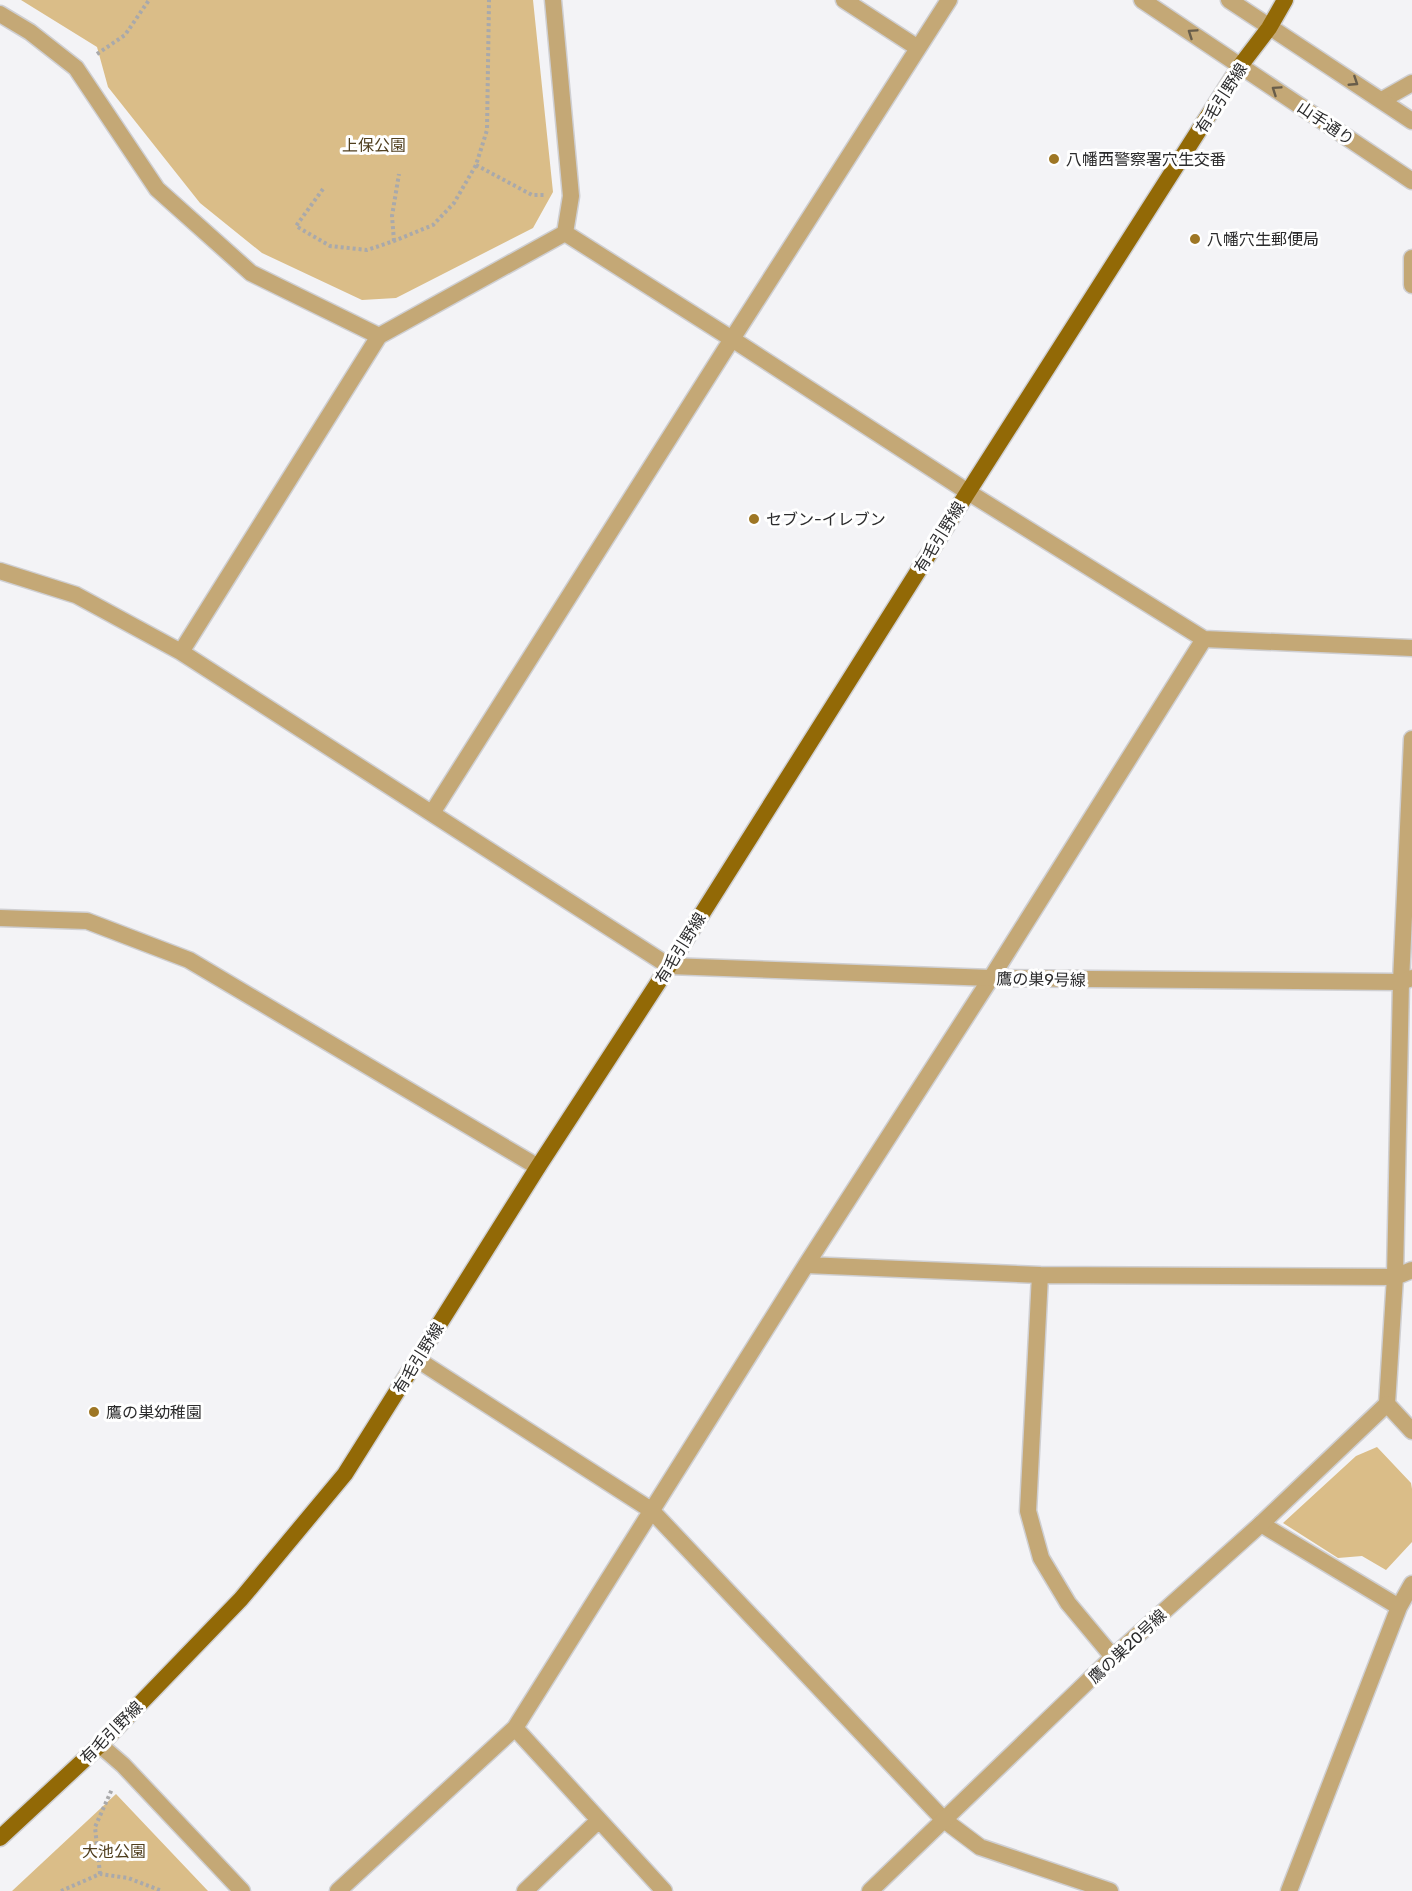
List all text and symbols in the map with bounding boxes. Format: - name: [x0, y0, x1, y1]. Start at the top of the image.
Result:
- one-way arrow: [1188, 29, 1199, 40]
- street label: 有毛引野線: [1192, 60, 1251, 137]
- one-way arrow: [1348, 74, 1358, 86]
- one-way arrow: [1272, 86, 1283, 97]
- street label: 山手通り: [1294, 98, 1358, 149]
- park label: 上保公園: [342, 136, 406, 155]
- place label: 八幡西警察署穴生交番: [1066, 150, 1226, 169]
- marker: 八幡西警察署穴生交番: [1047, 152, 1061, 166]
- place label: 八幡穴生郵便局: [1207, 230, 1319, 249]
- marker: 八幡穴生郵便局: [1188, 232, 1202, 246]
- street label: 有毛引野線: [910, 498, 969, 576]
- place label: セブン-イレブン: [766, 510, 886, 529]
- marker: セブン-イレブン: [747, 512, 761, 526]
- street label: 有毛引野線: [651, 909, 710, 987]
- street label: 鷹の巣9号線: [996, 969, 1086, 990]
- street label: 有毛引野線: [389, 1319, 448, 1397]
- place label: 鷹の巣幼稚園: [106, 1403, 202, 1422]
- marker: 鷹の巣幼稚園: [87, 1405, 101, 1419]
- street label: 鷹の巣20号線: [1084, 1605, 1170, 1687]
- street label: 有毛引野線: [76, 1697, 146, 1767]
- park label: 大池公園: [82, 1842, 146, 1861]

